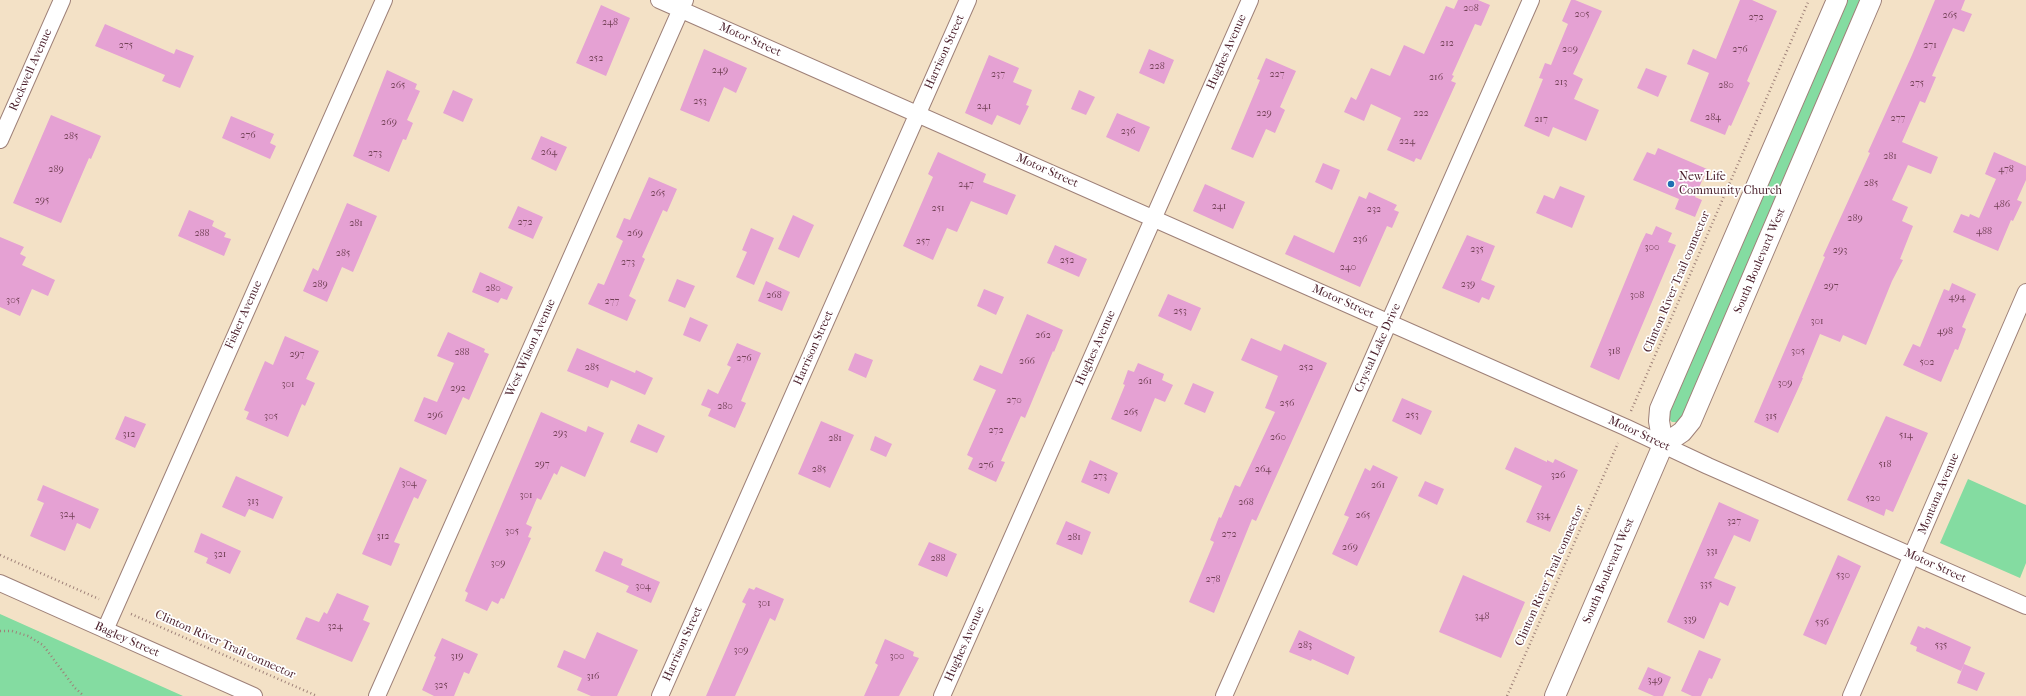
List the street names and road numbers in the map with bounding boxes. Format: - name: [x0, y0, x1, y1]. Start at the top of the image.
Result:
- street label: Harrison Street: [922, 12, 968, 92]
- street label: Hughes Avenue: [1204, 12, 1250, 92]
- street label: Motor Street: [717, 20, 783, 60]
- street label: Rockwell Avenue: [6, 27, 56, 113]
- street label: Motor Street: [1014, 151, 1080, 191]
- street label: South Boulevard West: [1731, 206, 1789, 316]
- street label: Clinton River Trail connector: [1641, 209, 1713, 355]
- street label: Fisher Avenue: [222, 279, 266, 351]
- street label: Motor Street: [1310, 282, 1376, 322]
- street label: West Wilson Avenue: [503, 297, 559, 399]
- street label: Crystal Lake Drive: [1352, 301, 1404, 395]
- street label: Harrison Street: [791, 308, 837, 388]
- street label: Hughes Avenue: [1073, 308, 1119, 388]
- street label: Motor Street: [1606, 413, 1672, 455]
- street label: Montana Avenue: [1915, 451, 1963, 537]
- street label: Clinton River Trail connector: [1512, 504, 1588, 648]
- street label: South Boulevard West: [1580, 516, 1638, 626]
- street label: Motor Street: [1902, 546, 1968, 586]
- street label: Harrison Street: [660, 604, 706, 684]
- street label: Hughes Avenue: [942, 604, 988, 684]
- street label: Clinton River Trail connector: [153, 607, 297, 683]
- street label: Bagley Street: [92, 619, 162, 661]

